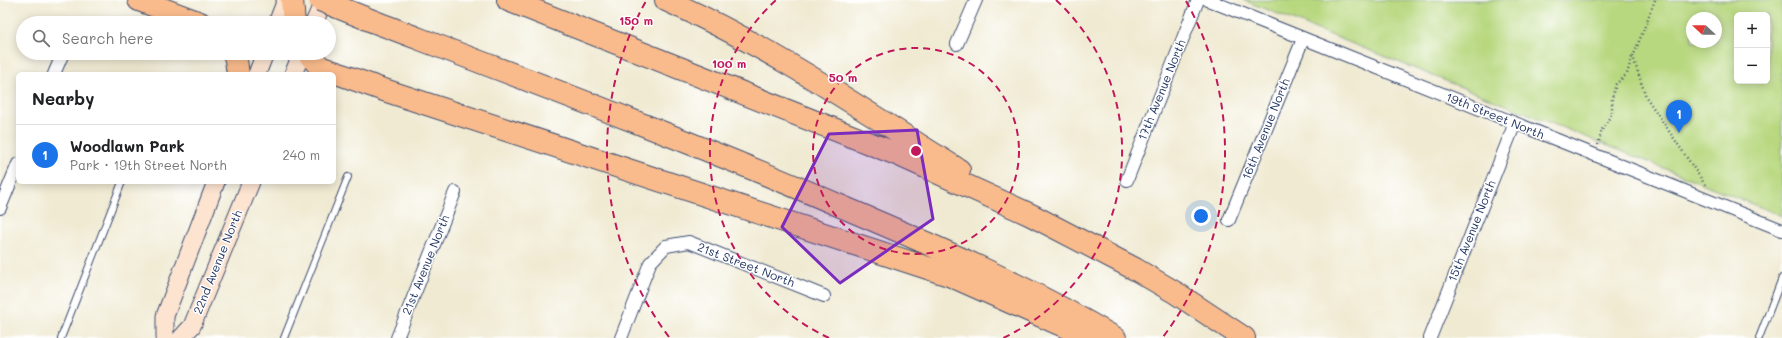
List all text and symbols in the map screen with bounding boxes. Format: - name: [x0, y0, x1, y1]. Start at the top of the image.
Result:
- text: 150 m: [619, 12, 653, 28]
- north arrow: [1686, 12, 1722, 48]
- map controls: [1734, 12, 1770, 84]
- button: +: [1734, 12, 1770, 48]
- search box: [16, 16, 336, 60]
- icon: search: [30, 27, 52, 49]
- text: Search here: [62, 28, 153, 48]
- street label: 17th Avenue North: [1134, 37, 1189, 142]
- button: −: [1734, 48, 1770, 84]
- text: 100 m: [712, 55, 746, 71]
- text: 50 m: [829, 69, 857, 85]
- street label: 16th Avenue North: [1237, 75, 1293, 182]
- text: Nearby: [32, 87, 94, 109]
- street label: 19th Street North: [1444, 88, 1547, 142]
- pin: 1: [1666, 100, 1692, 133]
- text: Woodlawn Park: [70, 136, 185, 156]
- centre of rings: [909, 144, 923, 158]
- text: 1: [42, 146, 48, 163]
- text: 240 m: [283, 146, 320, 163]
- text: Park · 19th Street North: [70, 156, 227, 173]
- street label: 15th Avenue North: [1443, 178, 1499, 284]
- your location: [1191, 206, 1211, 226]
- street label: 22nd Avenue North: [189, 207, 245, 316]
- street label: 21st Avenue North: [398, 212, 453, 317]
- street label: 21st Street North: [695, 238, 798, 290]

